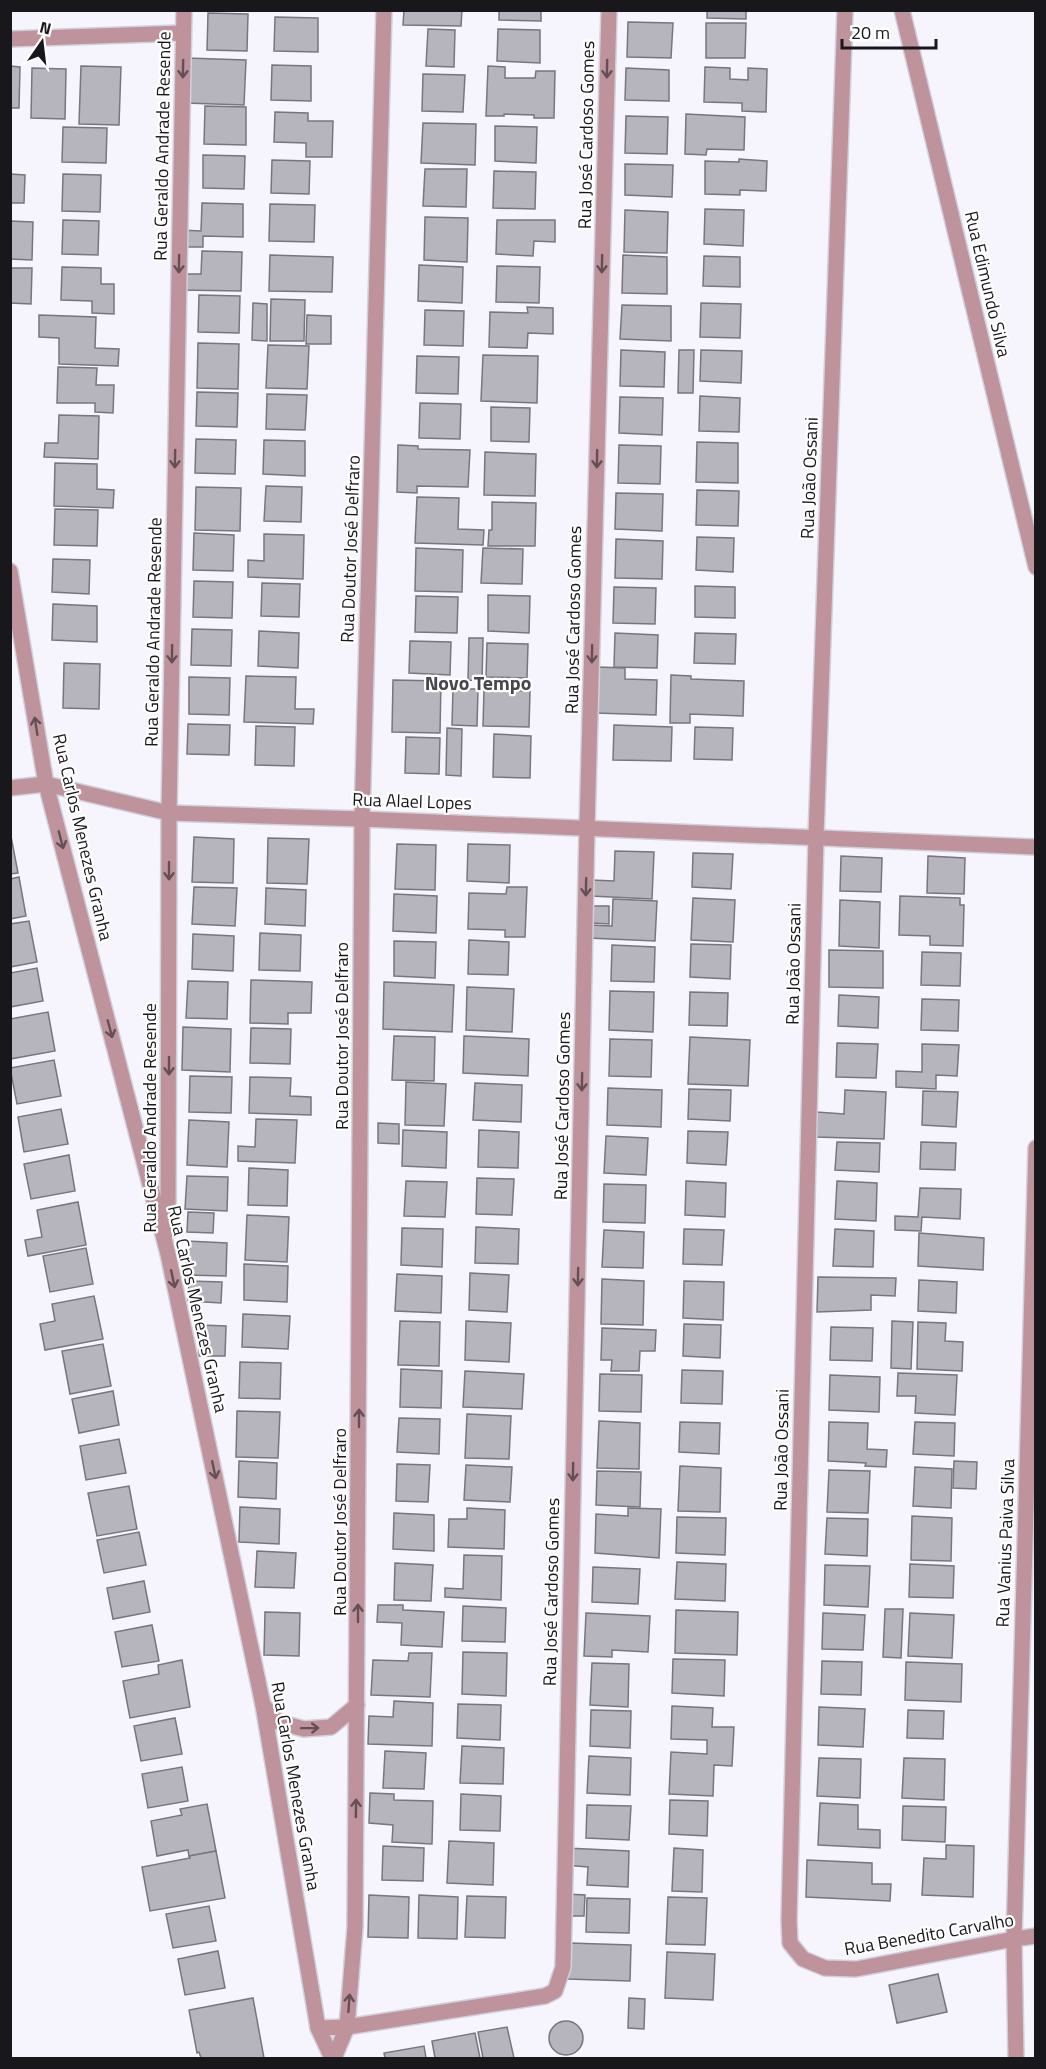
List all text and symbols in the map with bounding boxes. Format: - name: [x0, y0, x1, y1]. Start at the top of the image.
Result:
- north arrow: [12, 12, 72, 72]
- scale bar: [842, 12, 936, 50]
- text: N: [37, 14, 54, 40]
- text: 20 m: [851, 19, 890, 46]
- street label: Rua Geraldo Andrade Resende: [146, 31, 178, 261]
- street label: Rua José Cardoso Gomes: [571, 41, 601, 229]
- one-way arrow: [177, 58, 188, 78]
- one-way arrow: [602, 58, 613, 78]
- street label: Rua Edimundo Silva: [958, 208, 1018, 360]
- one-way arrow: [173, 253, 185, 273]
- one-way arrow: [596, 253, 608, 273]
- street label: Rua João Ossani: [793, 417, 825, 539]
- one-way arrow: [170, 448, 181, 468]
- one-way arrow: [591, 448, 603, 468]
- street label: Rua Doutor José Delfraro: [333, 455, 367, 643]
- street label: Rua Geraldo Andrade Resende: [137, 517, 169, 747]
- street label: Rua José Cardoso Gomes: [558, 526, 588, 714]
- one-way arrow: [166, 643, 178, 663]
- one-way arrow: [586, 643, 598, 663]
- district label: Novo Tempo: [425, 667, 531, 698]
- one-way arrow: [31, 717, 42, 736]
- street label: Rua Carlos Menezes Granha: [46, 731, 120, 943]
- street label: Rua Alael Lopes: [352, 785, 472, 817]
- one-way arrow: [55, 830, 67, 849]
- one-way arrow: [163, 861, 175, 881]
- one-way arrow: [580, 876, 592, 896]
- street label: Rua João Ossani: [778, 903, 808, 1025]
- street label: Rua Doutor José Delfraro: [328, 942, 355, 1130]
- street label: Rua Geraldo Andrade Resende: [136, 1003, 163, 1233]
- street label: Rua José Cardoso Gomes: [547, 1012, 577, 1200]
- one-way arrow: [104, 1019, 116, 1038]
- one-way arrow: [163, 1056, 175, 1076]
- one-way arrow: [576, 1071, 588, 1091]
- street label: Rua Carlos Menezes Granha: [161, 1203, 235, 1415]
- one-way arrow: [572, 1266, 583, 1286]
- one-way arrow: [168, 1269, 180, 1288]
- street label: Rua João Ossani: [766, 1389, 796, 1511]
- one-way arrow: [353, 1408, 365, 1428]
- street label: Rua Doutor José Delfraro: [326, 1428, 353, 1616]
- street label: Rua Vanius Paiva Silva: [989, 1458, 1021, 1628]
- one-way arrow: [208, 1460, 220, 1479]
- one-way arrow: [568, 1461, 579, 1481]
- street label: Rua José Cardoso Gomes: [536, 1498, 566, 1686]
- one-way arrow: [352, 1603, 364, 1623]
- street label: Rua Carlos Menezes Granha: [264, 1679, 328, 1893]
- one-way arrow: [300, 1722, 319, 1734]
- one-way arrow: [350, 1798, 362, 1818]
- street label: Rua Benedito Carvalho: [842, 1906, 1016, 1962]
- one-way arrow: [344, 1993, 355, 2013]

